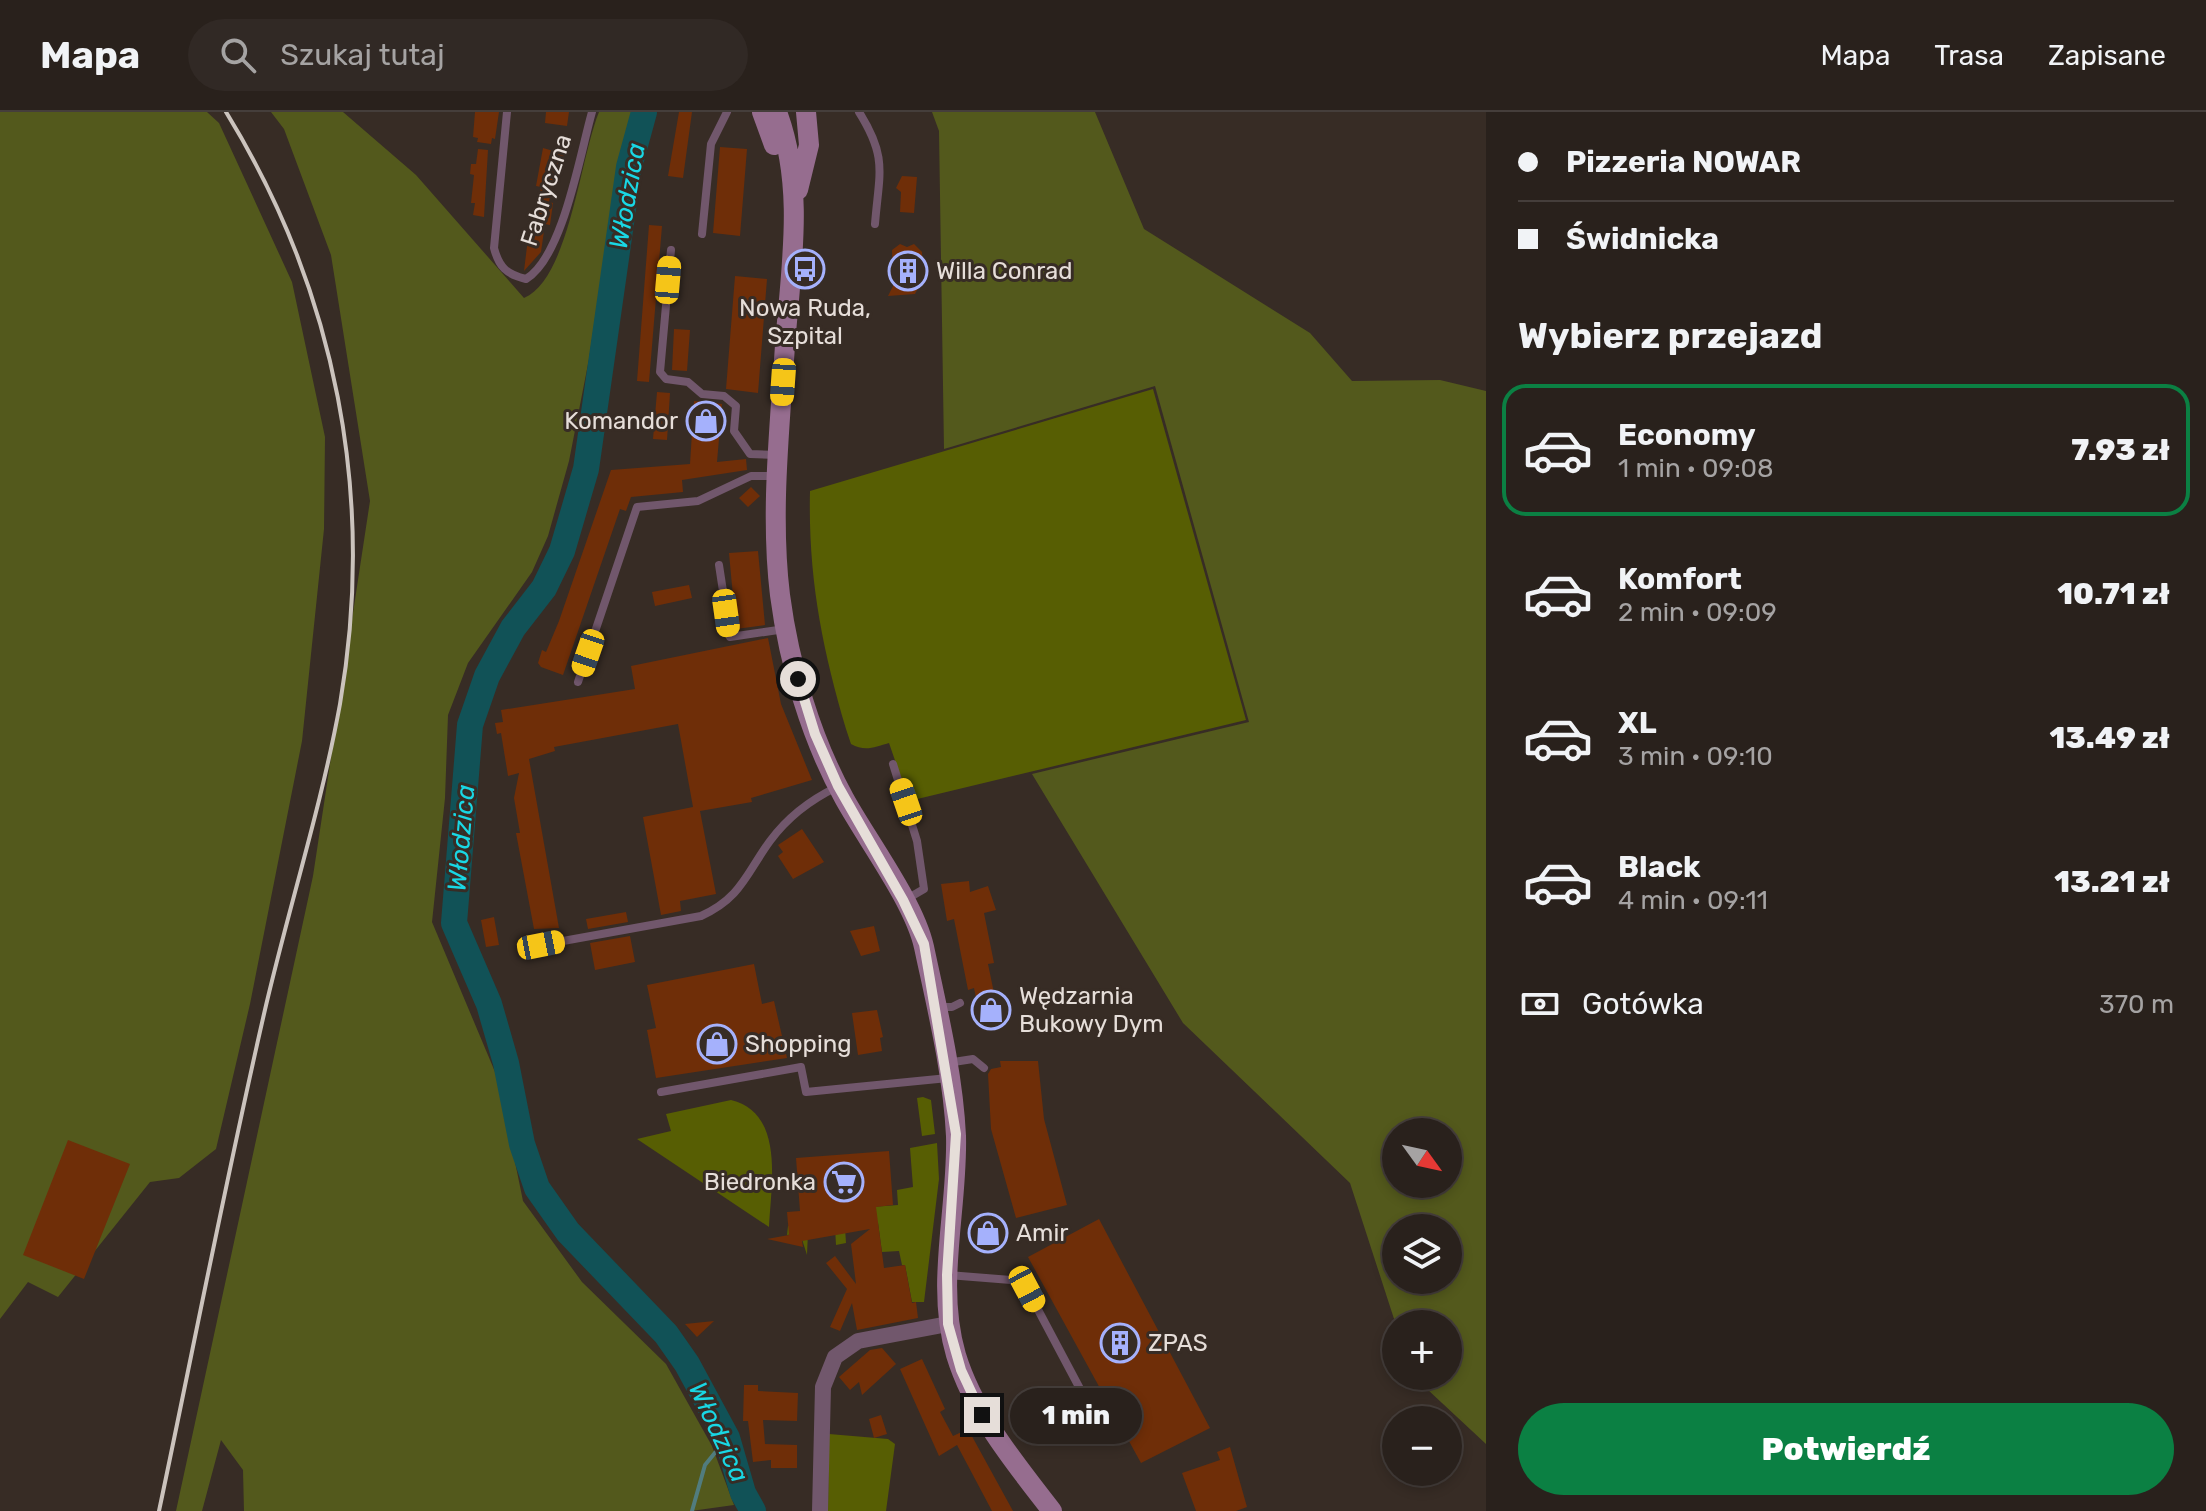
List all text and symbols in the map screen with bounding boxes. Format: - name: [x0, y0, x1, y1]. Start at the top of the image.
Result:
- search box: [188, 19, 748, 91]
- text: Mapa: [40, 32, 140, 78]
- icon: search: [216, 33, 260, 77]
- text: Szukaj tutaj: [280, 37, 445, 73]
- text: Mapa: [1821, 39, 1890, 72]
- text: Trasa: [1934, 39, 2004, 72]
- text: Zapisane: [2048, 39, 2166, 72]
- street label: Fabryczna: [515, 130, 577, 250]
- water label: Włodzica: [603, 141, 652, 252]
- text: Pizzeria NOWAR: [1566, 144, 1801, 180]
- text: Świdnicka: [1566, 221, 1719, 257]
- bus stop icon: Nowa Ruda, Szpital: [784, 248, 826, 290]
- building icon: Willa Conrad: [887, 250, 929, 292]
- car: [654, 255, 682, 305]
- place label: Willa Conrad: [936, 257, 1073, 285]
- place label: Nowa Ruda, Szpital: [739, 294, 871, 350]
- text: Wybierz przejazd: [1518, 314, 1823, 357]
- car: [769, 357, 797, 407]
- shop icon: Komandor: [685, 400, 727, 442]
- place label: Komandor: [564, 407, 678, 435]
- icon: car: [1522, 414, 1594, 486]
- text: Economy: [1618, 417, 1756, 453]
- text: 7.93 zł: [2071, 432, 2170, 468]
- text: 1 min · 09:08: [1618, 453, 1774, 484]
- icon: car: [1522, 558, 1594, 630]
- text: Komfort: [1618, 561, 1742, 597]
- text: 10.71 zł: [2057, 576, 2170, 612]
- car: [711, 588, 741, 638]
- text: 2 min · 09:09: [1618, 597, 1777, 628]
- car: [569, 626, 607, 680]
- route start: [780, 661, 816, 697]
- icon: car: [1522, 702, 1594, 774]
- text: XL: [1618, 705, 1657, 741]
- text: 13.49 zł: [2050, 720, 2170, 756]
- text: 3 min · 09:10: [1618, 741, 1773, 772]
- car: [887, 775, 925, 829]
- water label: Włodzica: [441, 783, 482, 893]
- icon: car: [1522, 846, 1594, 918]
- text: Black: [1618, 849, 1701, 885]
- text: 13.21 zł: [2054, 864, 2170, 900]
- text: 4 min · 09:11: [1618, 885, 1768, 916]
- car: [515, 929, 567, 961]
- place label: Wędzarnia Bukowy Dym: [1019, 982, 1164, 1038]
- icon: cash: [1518, 982, 1562, 1026]
- text: Gotówka: [1582, 986, 1704, 1022]
- shop icon: Wędzarnia Bukowy Dym: [970, 989, 1012, 1031]
- text: 370 m: [2099, 989, 2174, 1020]
- shop icon: Shopping: [696, 1023, 738, 1065]
- place label: Shopping: [745, 1030, 852, 1058]
- north arrow: [1382, 1118, 1462, 1198]
- map controls: [1382, 1118, 1462, 1486]
- supermarket icon: Biedronka: [823, 1161, 865, 1203]
- place label: Biedronka: [704, 1168, 816, 1196]
- shop icon: Amir: [967, 1212, 1009, 1254]
- button: layers: [1382, 1214, 1462, 1294]
- place label: Amir: [1016, 1219, 1068, 1247]
- car: [1005, 1262, 1049, 1316]
- button: +: [1382, 1310, 1462, 1390]
- building icon: ZPAS: [1099, 1322, 1141, 1364]
- place label: ZPAS: [1148, 1329, 1208, 1357]
- water label: Włodzica: [682, 1377, 755, 1487]
- callout: 1 min: [1010, 1387, 1142, 1443]
- route end: [964, 1397, 1000, 1433]
- text: 1 min: [1042, 1400, 1110, 1431]
- button: Potwierdź: [1518, 1403, 2174, 1495]
- button: −: [1382, 1406, 1462, 1486]

